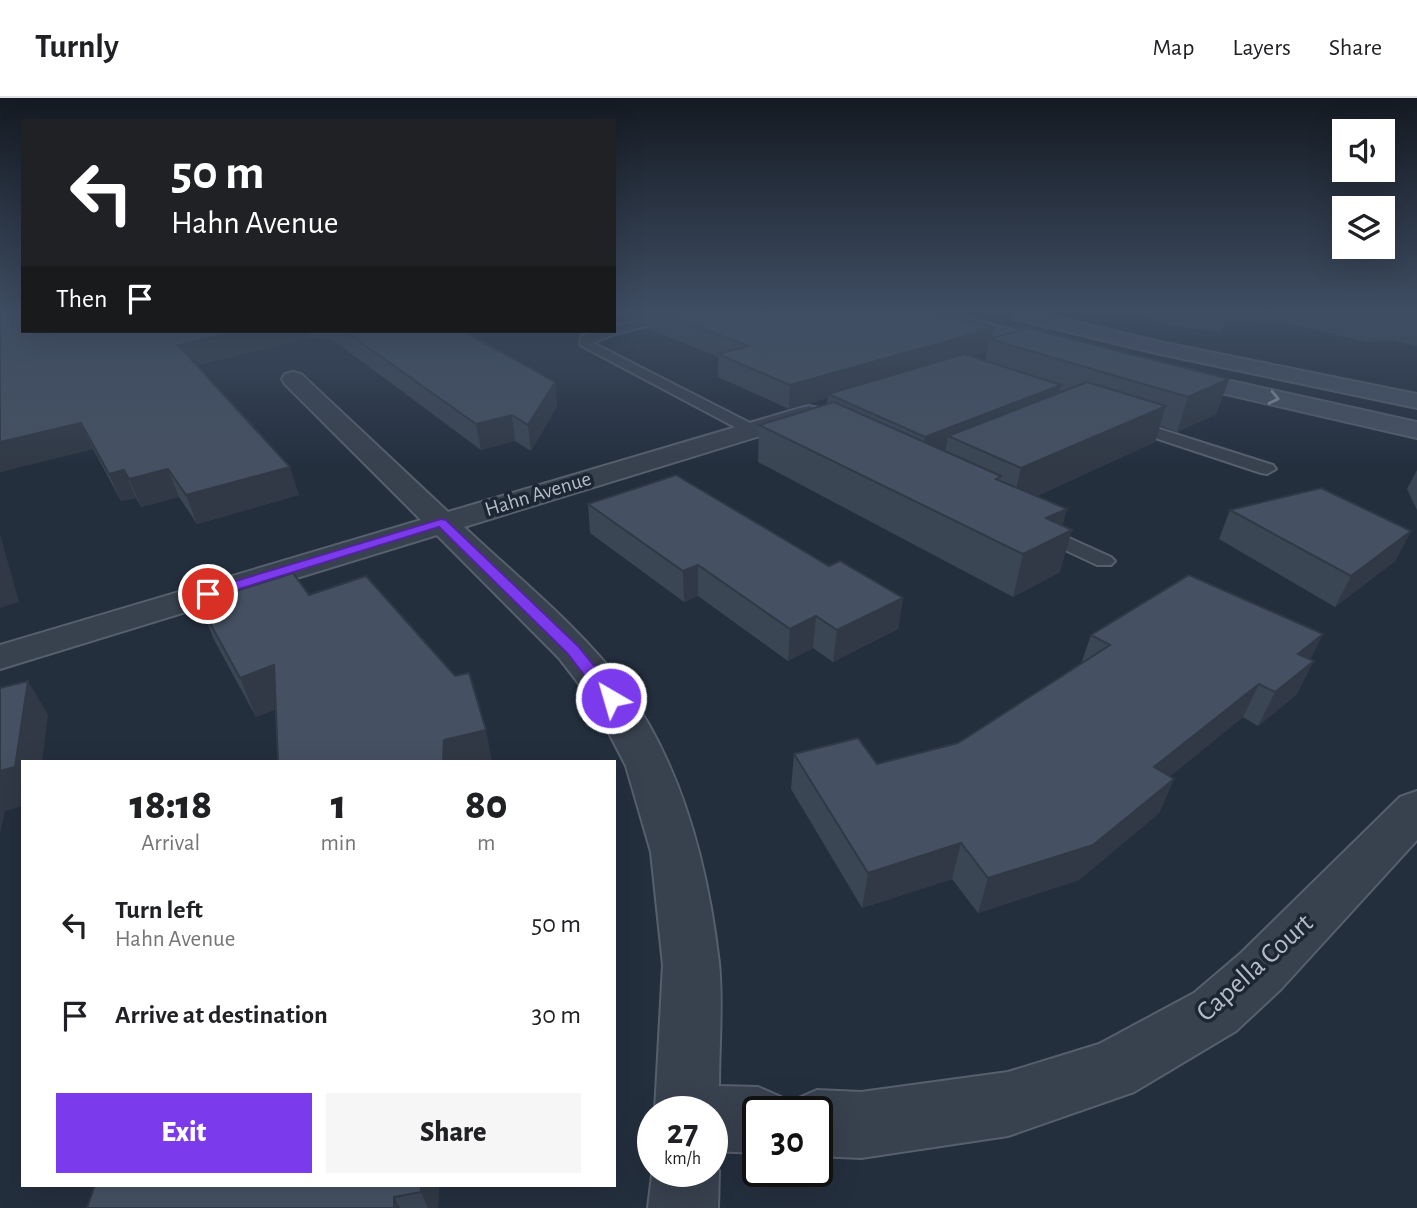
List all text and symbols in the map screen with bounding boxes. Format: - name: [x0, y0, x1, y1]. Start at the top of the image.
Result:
- text: Turnly: [35, 31, 119, 64]
- text: Map: [1152, 36, 1194, 60]
- text: Layers: [1232, 36, 1291, 60]
- text: Share: [1329, 36, 1382, 60]
- map controls: [1332, 119, 1395, 259]
- button: sound: [1332, 119, 1395, 182]
- icon: left: [56, 147, 147, 238]
- text: 50 m: [171, 149, 265, 198]
- button: layers: [1332, 196, 1395, 259]
- text: Hahn Avenue: [171, 207, 338, 239]
- icon: arrive: [121, 280, 159, 318]
- text: Then: [56, 286, 107, 312]
- one-way arrow: [1268, 390, 1280, 404]
- street label: Hahn Avenue: [482, 468, 594, 520]
- pin: [178, 564, 238, 624]
- icon: arrive: [189, 575, 227, 613]
- position arrow: [574, 661, 648, 735]
- text: 18:18: [129, 784, 212, 826]
- text: 1: [331, 784, 346, 826]
- text: 80: [465, 784, 508, 826]
- text: Arrival: [141, 832, 200, 855]
- text: min: [320, 832, 356, 855]
- text: m: [477, 832, 495, 855]
- text: Turn left: [115, 897, 203, 923]
- icon: left: [56, 906, 94, 944]
- street label: Capella Court: [1191, 909, 1319, 1027]
- text: 50 m: [531, 911, 581, 937]
- text: Hahn Avenue: [115, 928, 235, 951]
- icon: arrive: [56, 997, 94, 1035]
- text: Arrive at destination: [115, 1002, 328, 1028]
- text: 30 m: [531, 1002, 581, 1028]
- button: Exit: [56, 1093, 312, 1173]
- button: Share: [326, 1093, 581, 1173]
- speed limit sign: 30: [742, 1096, 833, 1187]
- text: 27: [667, 1115, 698, 1150]
- text: km/h: [664, 1150, 701, 1168]

